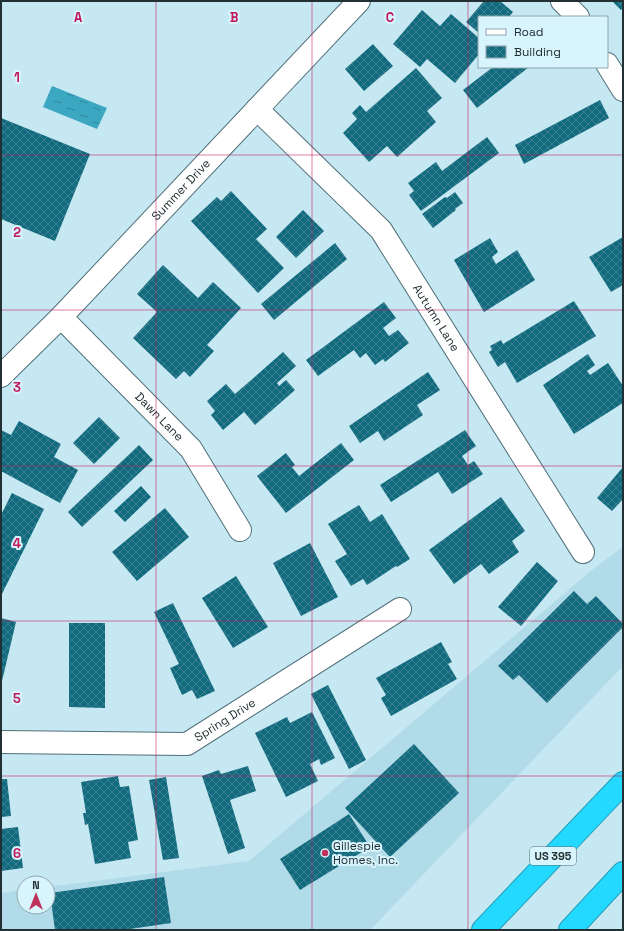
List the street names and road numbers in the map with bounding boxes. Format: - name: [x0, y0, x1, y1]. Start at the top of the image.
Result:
- street label: Summer Drive: [148, 156, 214, 224]
- street label: Autumn Lane: [409, 281, 463, 355]
- street label: Dawn Lane: [132, 389, 187, 445]
- street label: Spring Drive: [191, 695, 259, 745]
- road number: US 395: [530, 847, 576, 865]

